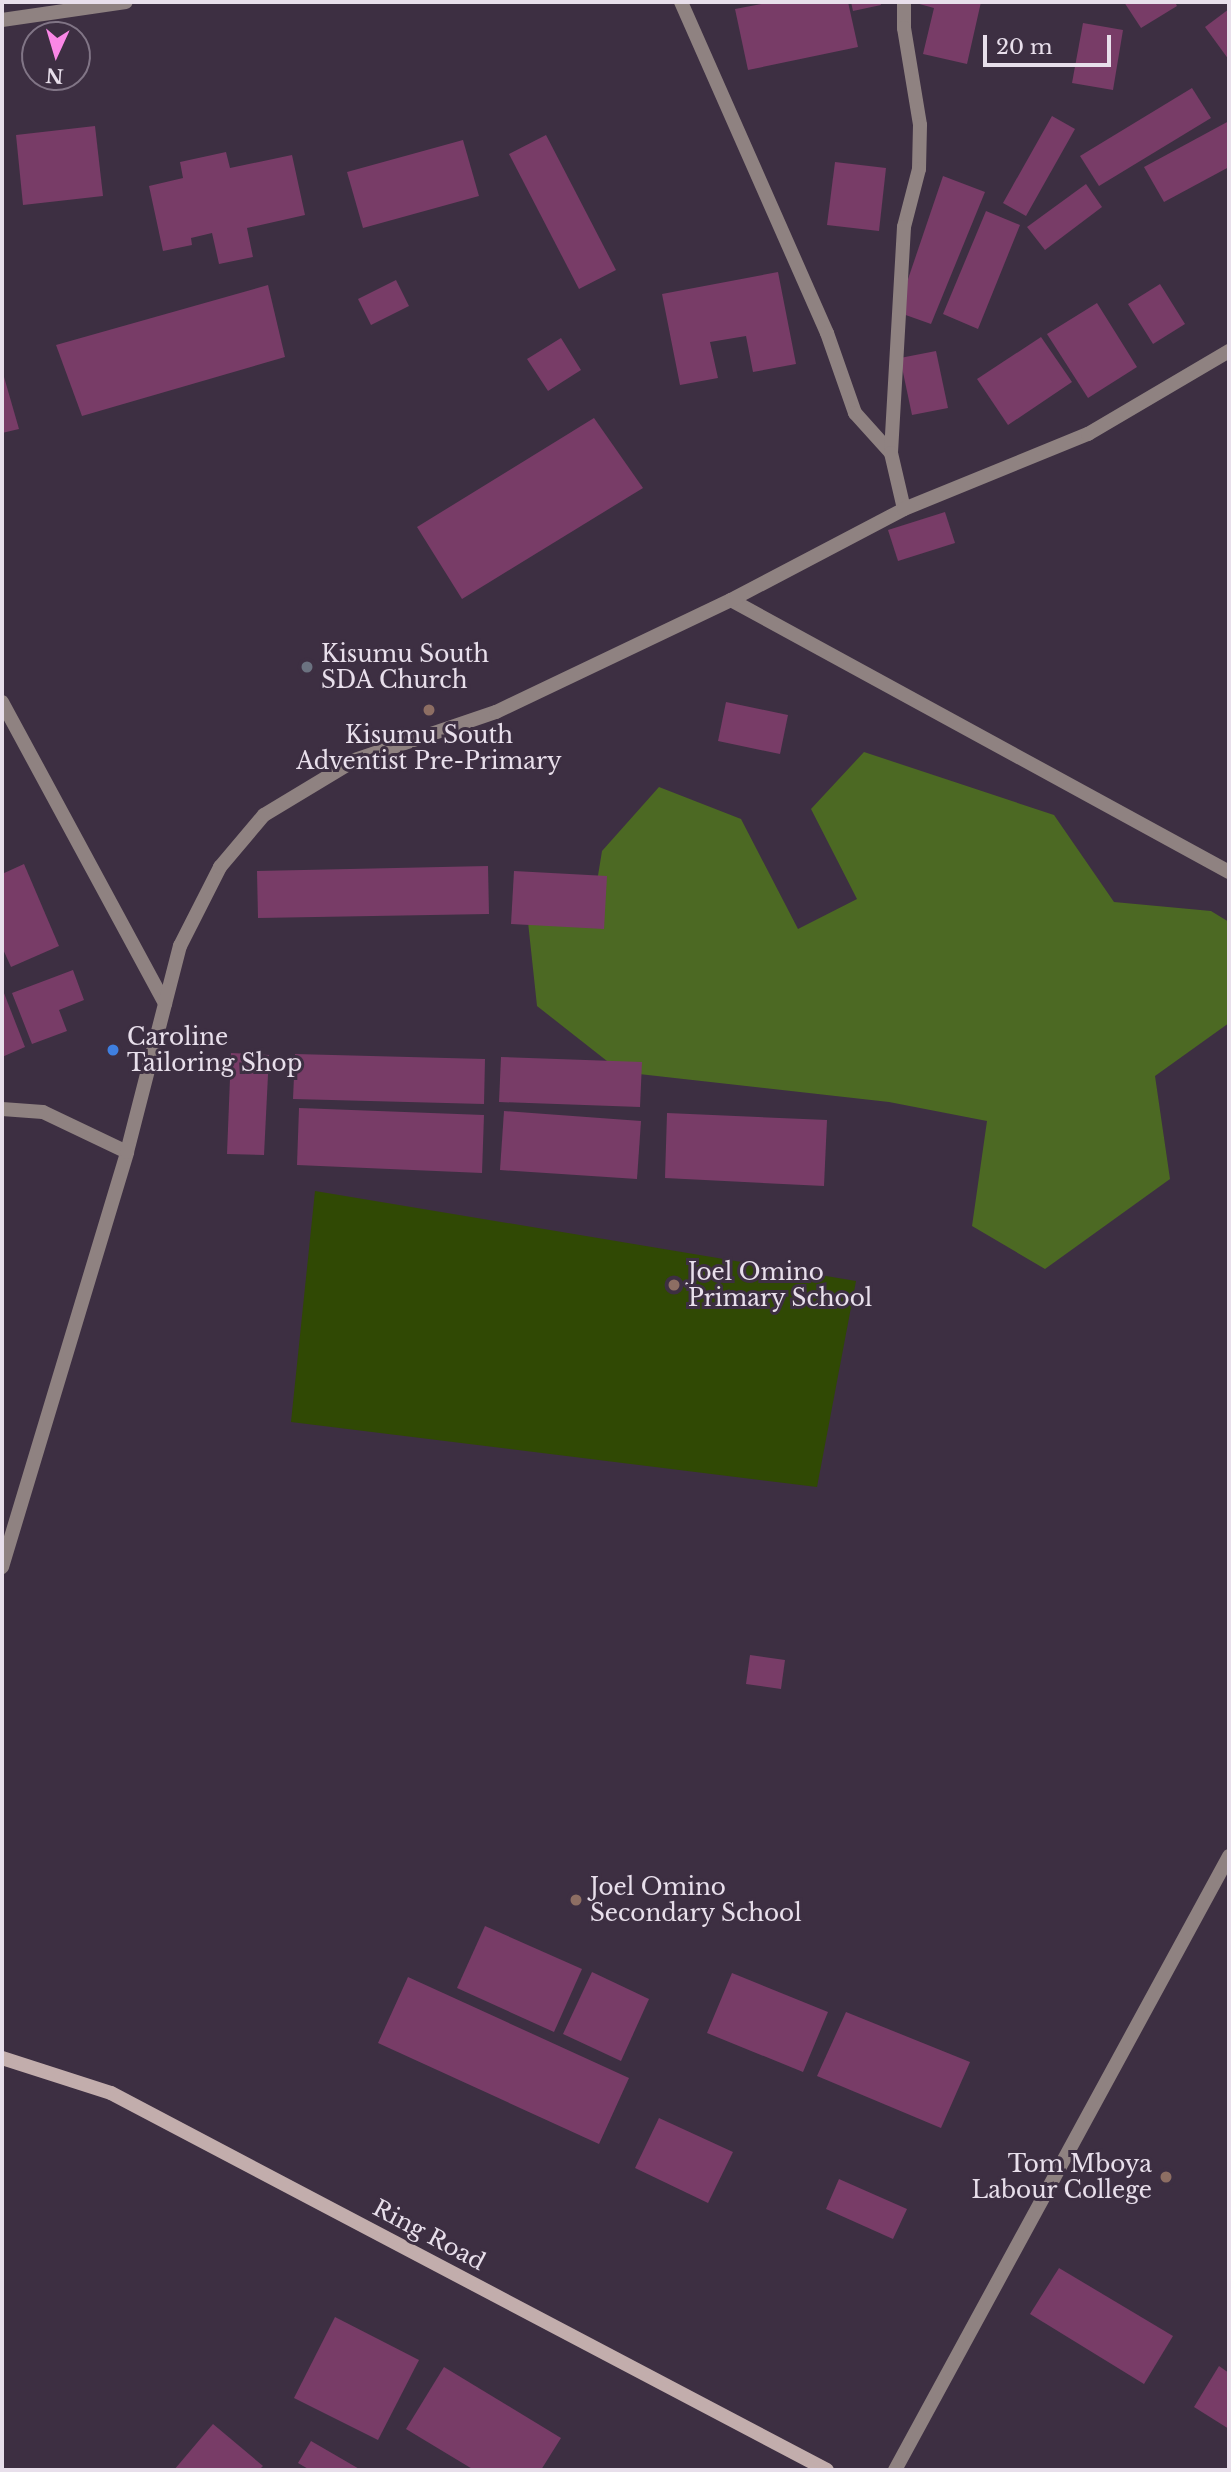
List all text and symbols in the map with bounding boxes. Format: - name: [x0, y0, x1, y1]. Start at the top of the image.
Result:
- north arrow: [21, 21, 91, 91]
- scale bar: [986, 21, 1114, 65]
- text: 20 m: [996, 34, 1053, 60]
- text: N: [45, 63, 64, 88]
- place label: Kisumu South SDA Church: [321, 640, 489, 694]
- marker: Kisumu South SDA Church: [299, 659, 315, 675]
- marker: Kisumu South Adventist Pre-Primary: [421, 702, 437, 718]
- place label: Kisumu South Adventist Pre-Primary: [296, 721, 562, 775]
- place label: Caroline Tailoring Shop: [127, 1023, 303, 1077]
- marker: Caroline Tailoring Shop: [105, 1042, 121, 1058]
- place label: Joel Omino Primary School: [688, 1258, 873, 1312]
- marker: Joel Omino Primary School: [666, 1277, 682, 1293]
- place label: Joel Omino Secondary School: [590, 1873, 802, 1927]
- marker: Joel Omino Secondary School: [568, 1892, 584, 1908]
- place label: Tom Mboya Labour College: [971, 2150, 1152, 2204]
- marker: Tom Mboya Labour College: [1158, 2169, 1174, 2185]
- street label: Ring Road: [368, 2194, 490, 2276]

